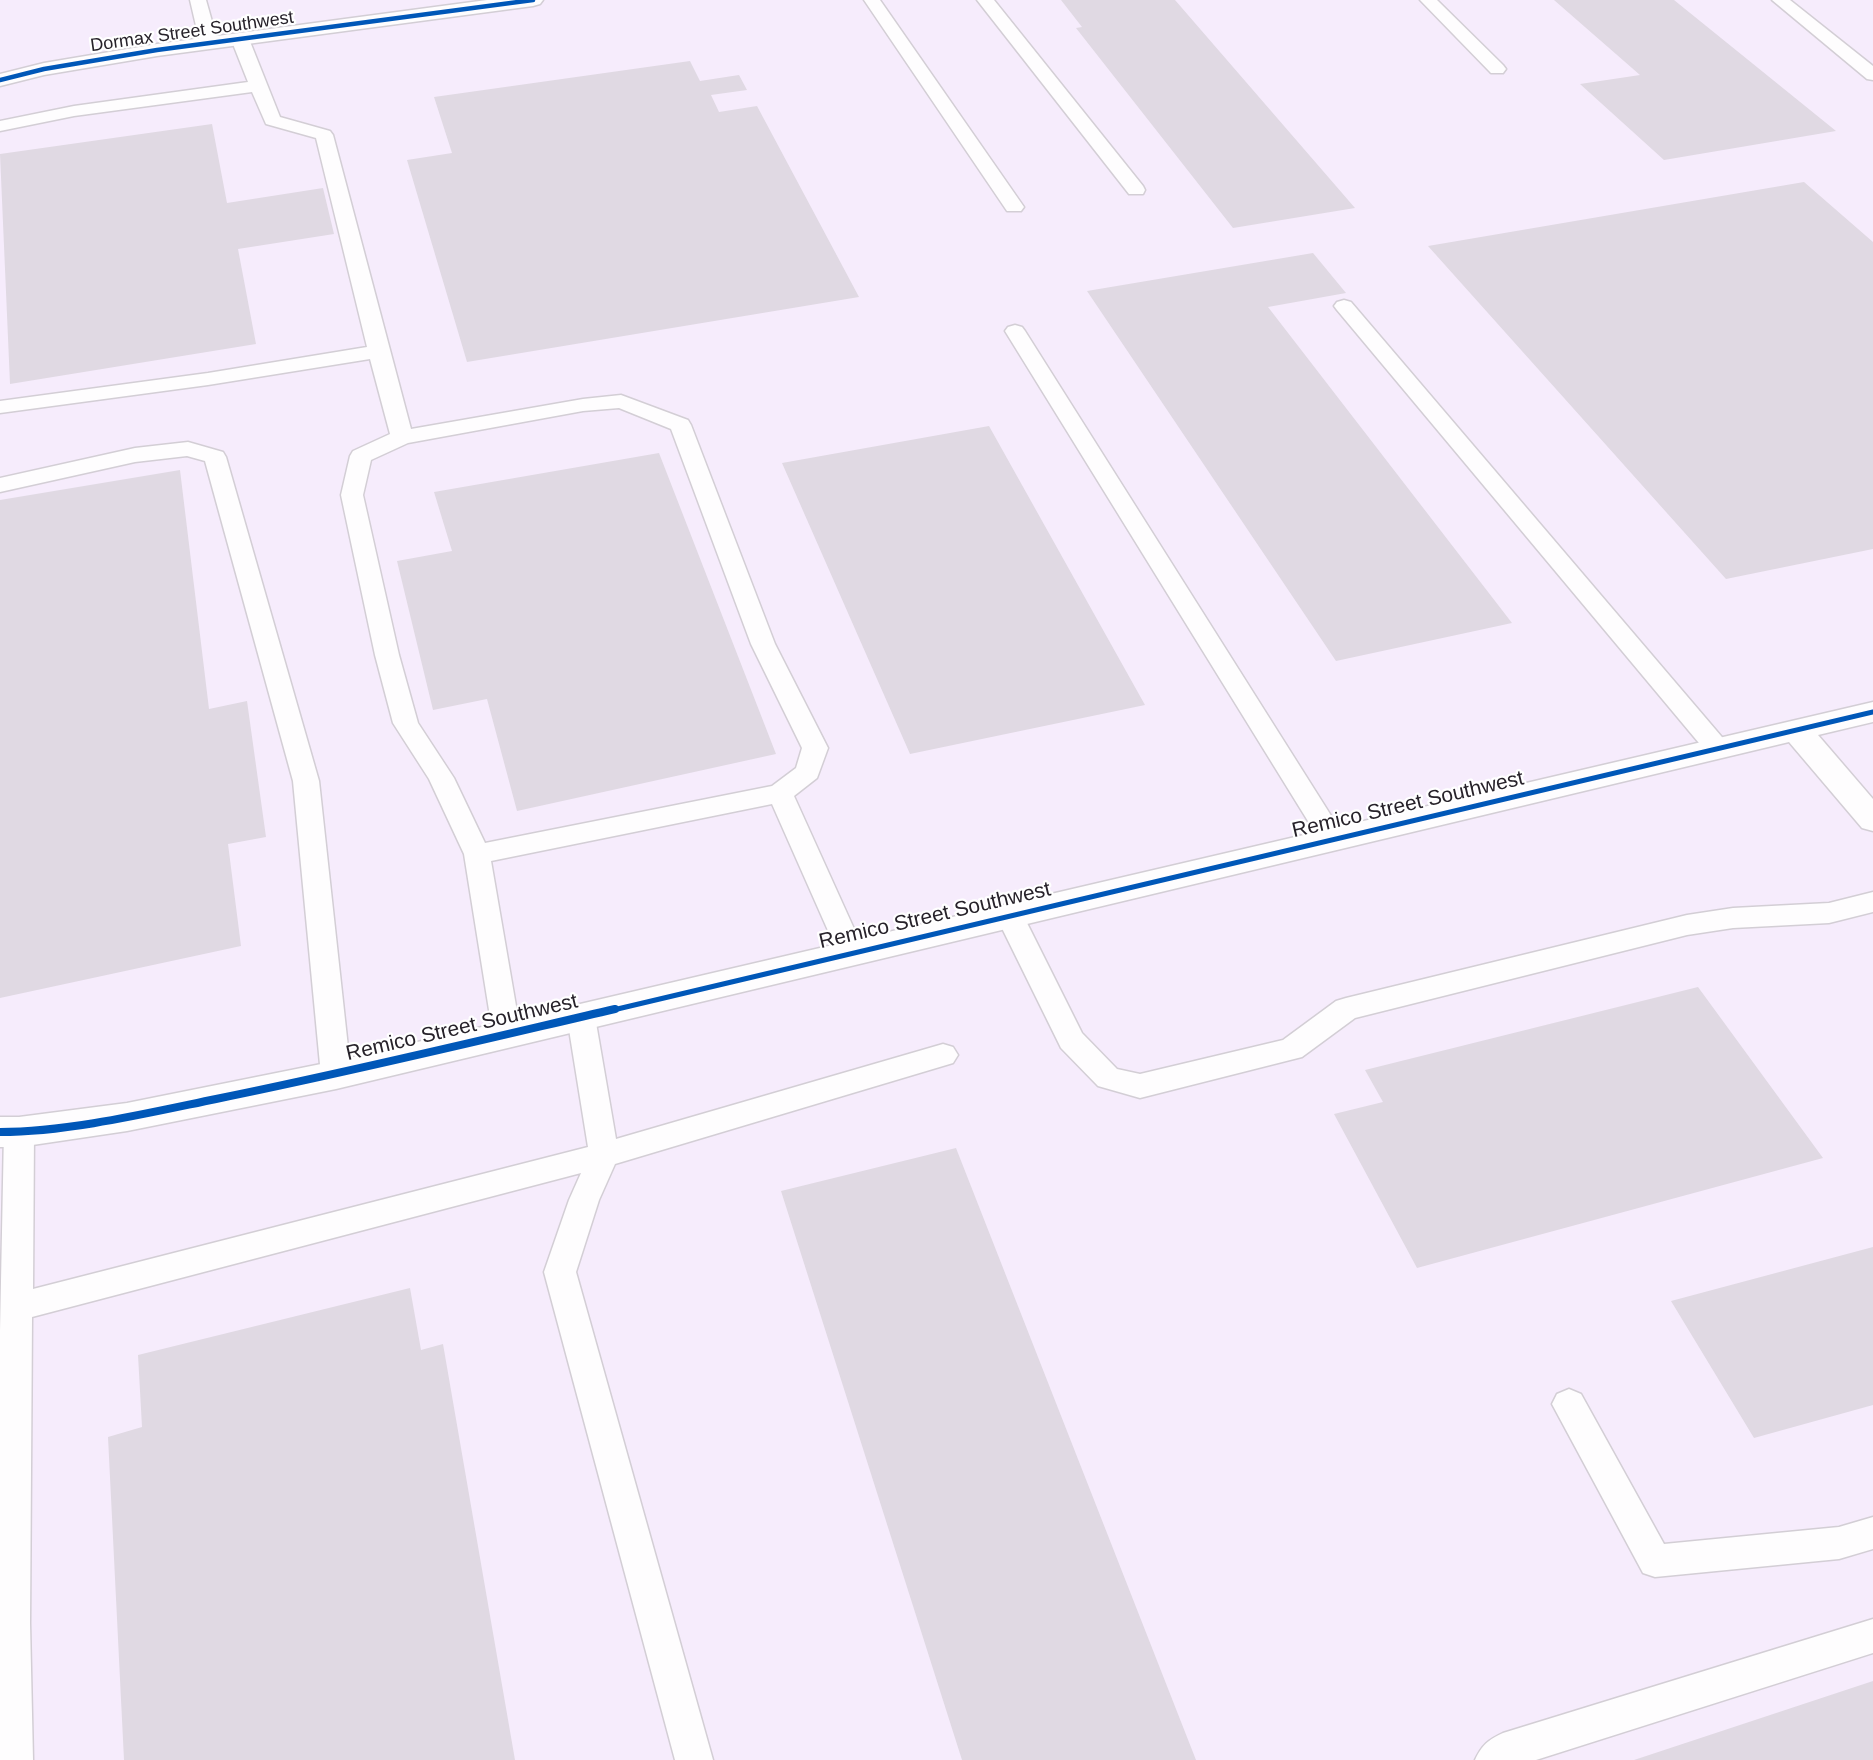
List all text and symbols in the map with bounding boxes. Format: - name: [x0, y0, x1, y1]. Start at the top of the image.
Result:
- street label: Dormax Street Southwest: [89, 7, 295, 57]
- street label: Remico Street Southwest: [1290, 766, 1526, 844]
- street label: Remico Street Southwest: [817, 877, 1053, 955]
- street label: Remico Street Southwest: [344, 989, 580, 1067]

